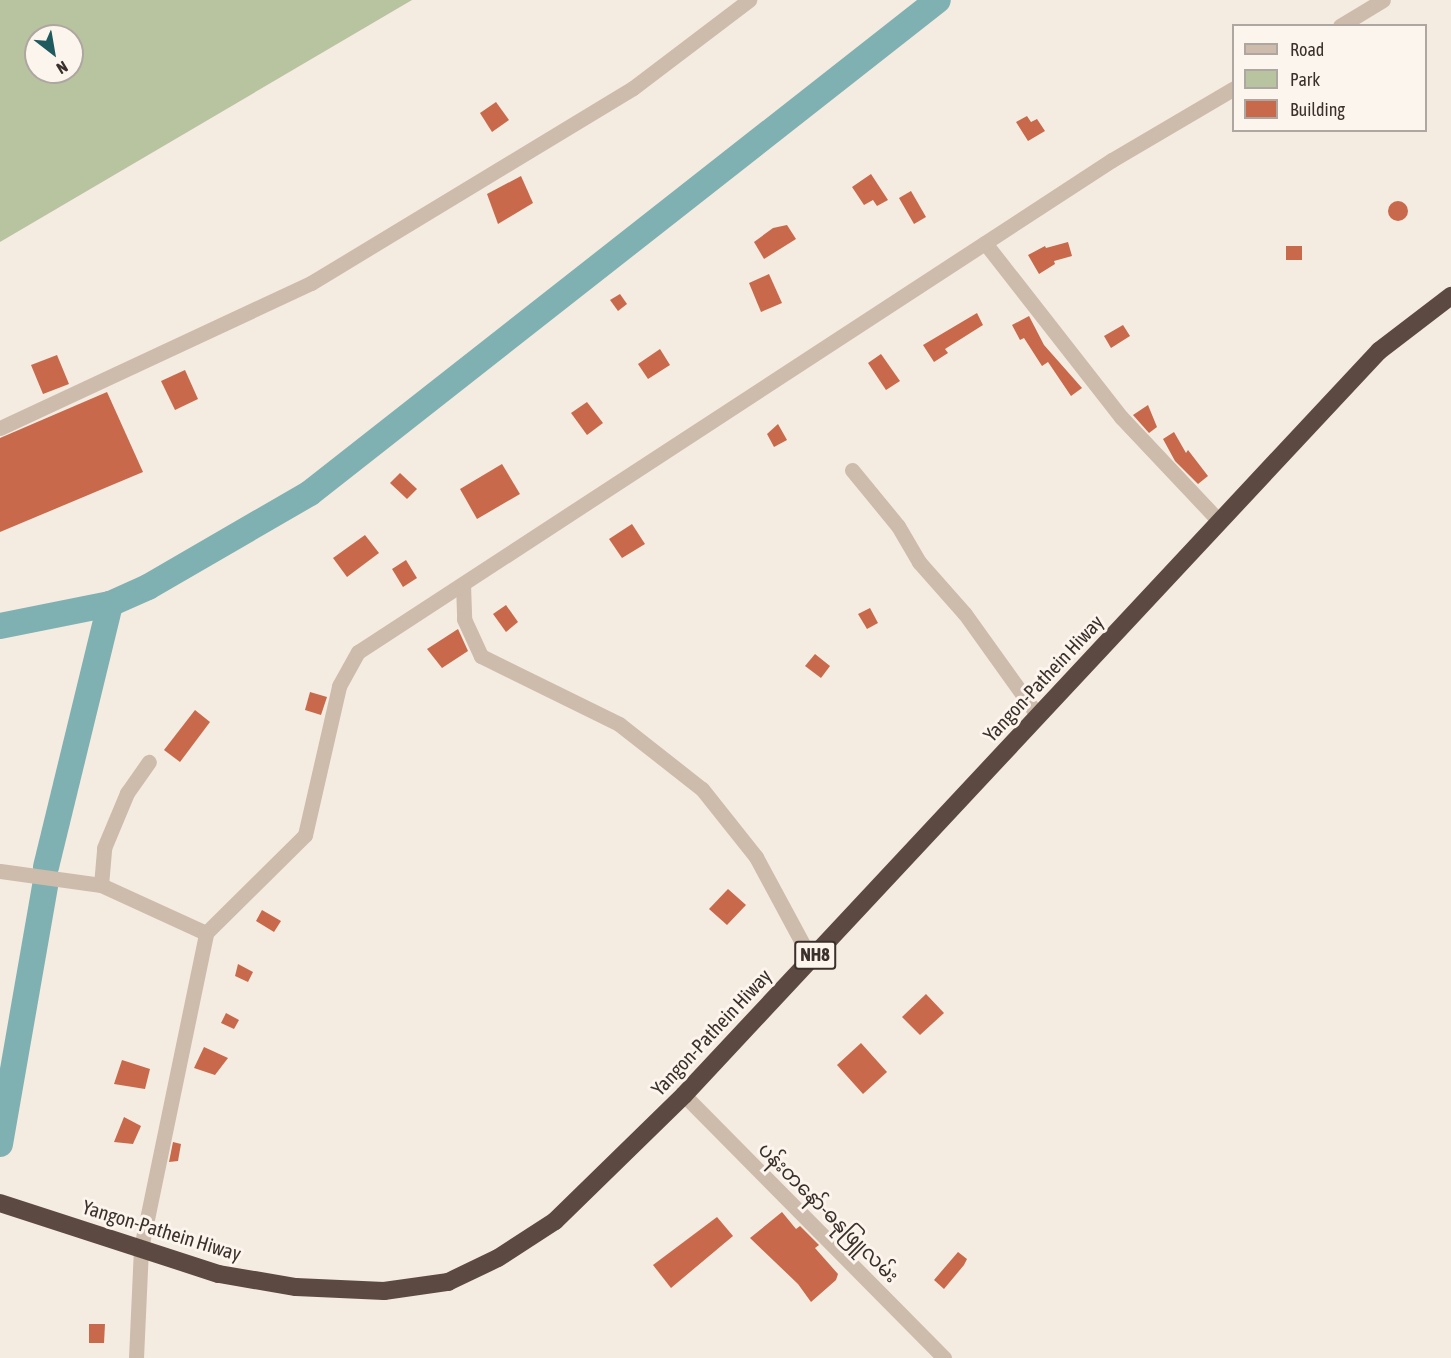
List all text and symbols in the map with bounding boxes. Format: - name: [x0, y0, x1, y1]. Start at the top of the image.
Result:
- north arrow: [24, 24, 84, 84]
- legend: [1232, 24, 1427, 132]
- text: Road: [1290, 39, 1324, 60]
- text: N: [54, 58, 71, 78]
- text: Park: [1290, 69, 1320, 90]
- text: Building: [1290, 99, 1345, 120]
- street label: Yangon-Pathein Hiway: [978, 610, 1108, 746]
- road number: NH8: [794, 940, 836, 970]
- street label: Yangon-Pathein Hiway: [646, 964, 776, 1100]
- street label: ပန်းတနော်-ဓနုဖြူလမ်း: [754, 1137, 904, 1287]
- street label: Yangon-Pathein Hiway: [80, 1194, 244, 1266]

